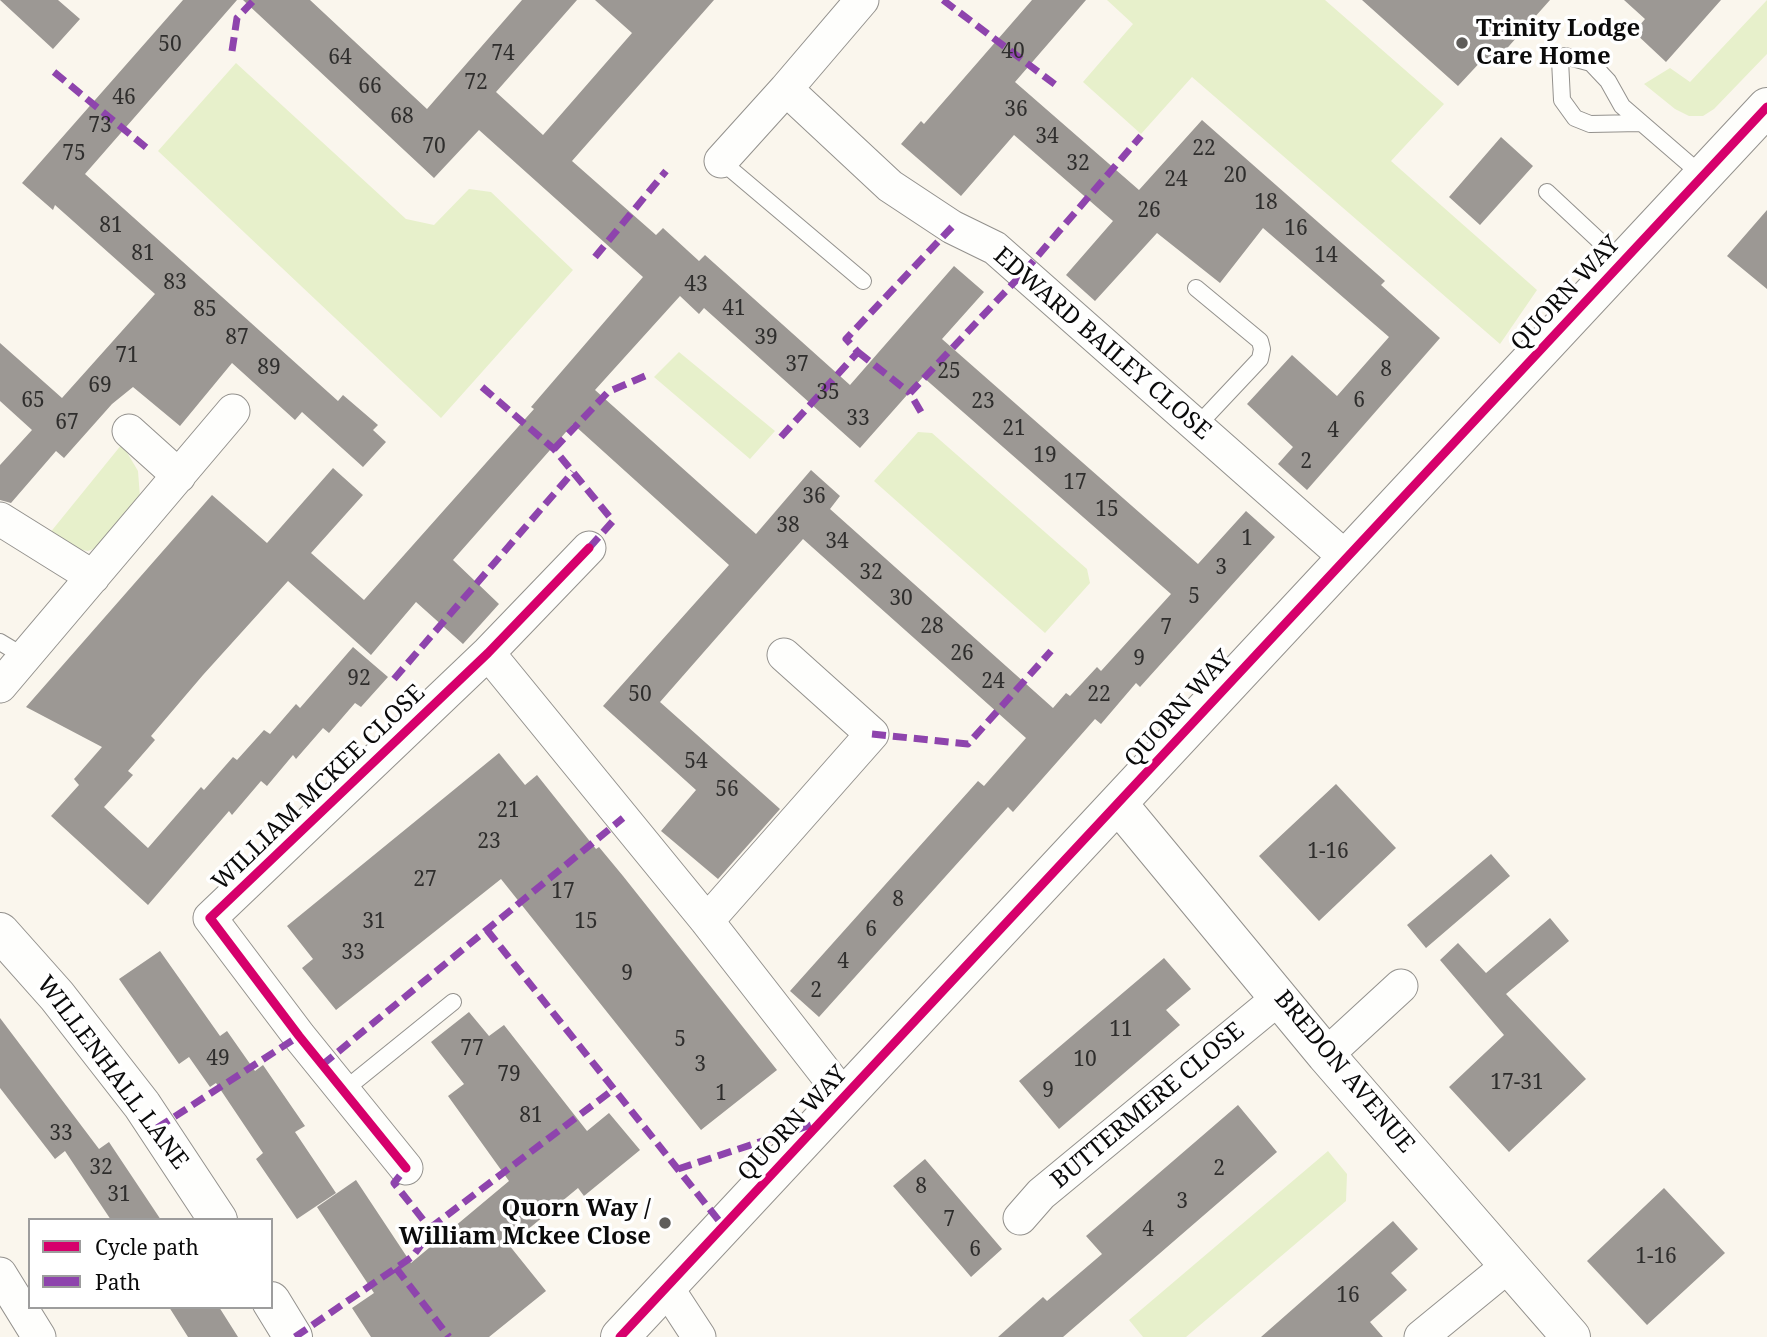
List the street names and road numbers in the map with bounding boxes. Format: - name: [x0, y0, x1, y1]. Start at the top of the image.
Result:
- street label: QUORN WAY: [1505, 230, 1627, 358]
- street label: EDWARD BAILEY CLOSE: [987, 242, 1217, 446]
- street label: QUORN WAY: [1119, 645, 1239, 773]
- street label: WILLIAM MCKEE CLOSE: [207, 679, 431, 897]
- street label: WILLENHALL LANE: [30, 971, 194, 1175]
- street label: BREDON AVENUE: [1268, 985, 1420, 1159]
- street label: BUTTERMERE CLOSE: [1046, 1017, 1250, 1195]
- street label: QUORN WAY: [732, 1060, 854, 1188]

